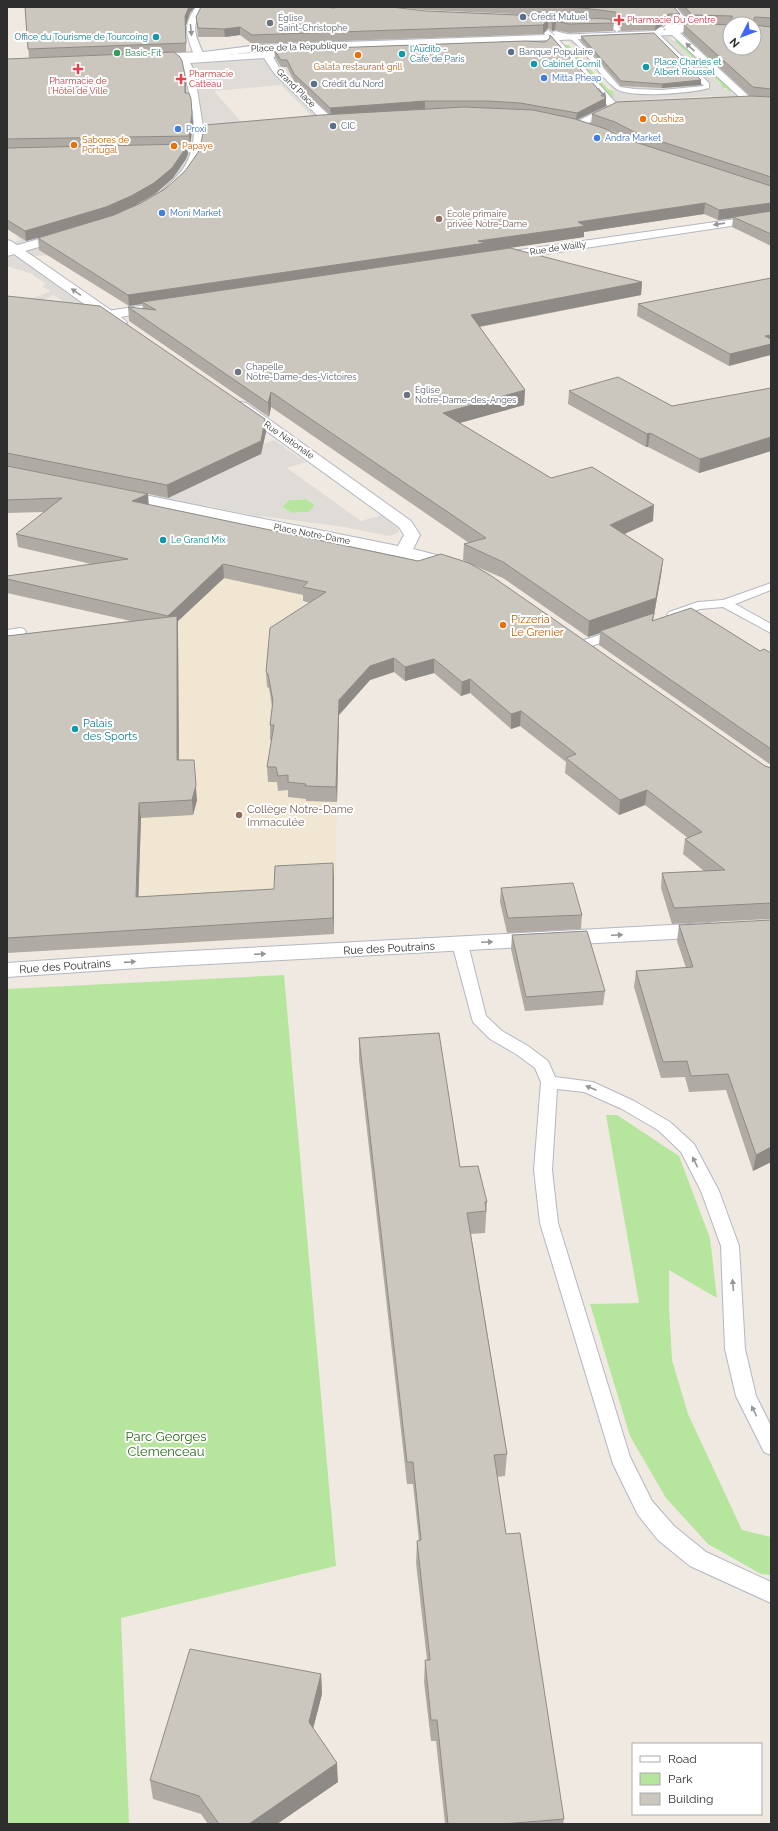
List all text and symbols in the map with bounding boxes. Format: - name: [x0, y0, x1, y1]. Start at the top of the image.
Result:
- place label: Église Saint-Christophe: [278, 12, 348, 33]
- marker: Crédit Mutuel: [518, 12, 528, 22]
- place label: Crédit Mutuel: [531, 12, 588, 22]
- marker: Pharmacie Du Centre: [614, 15, 624, 25]
- place label: Pharmacie Du Centre: [627, 15, 716, 25]
- north arrow: [722, 16, 762, 56]
- marker: Église Saint-Christophe: [265, 18, 275, 28]
- one-way arrow: [187, 24, 194, 36]
- place label: Office du Tourisme de Tourcoing: [15, 32, 148, 42]
- marker: Office du Tourisme de Tourcoing: [151, 32, 161, 42]
- text: N: [727, 35, 743, 50]
- street label: Place de la République: [251, 40, 348, 54]
- one-way arrow: [685, 42, 695, 51]
- place label: l'Audito - Café de Paris: [410, 44, 465, 64]
- marker: Banque Populaire: [506, 47, 516, 57]
- place label: Banque Populaire: [519, 47, 594, 57]
- marker: Basic-Fit: [112, 48, 122, 58]
- place label: Basic-Fit: [125, 48, 161, 58]
- marker: l'Audito - Café de Paris: [397, 49, 407, 59]
- marker: Galata restaurant grill: [353, 50, 363, 60]
- place label: Place Charles et Albert Roussel: [654, 57, 722, 77]
- marker: Cabinet Cornil: [529, 59, 539, 69]
- place label: Cabinet Cornil: [542, 59, 601, 69]
- place label: Galata restaurant grill: [314, 62, 403, 72]
- marker: Place Charles et Albert Roussel: [641, 62, 651, 72]
- marker: Pharmacie de l'Hôtel de Ville: [73, 64, 83, 74]
- street label: Grand Place: [275, 67, 318, 110]
- place label: Pharmacie Catteau: [189, 69, 234, 89]
- marker: Mitta Pheap: [539, 73, 549, 83]
- place label: Mitta Pheap: [552, 73, 602, 83]
- marker: Pharmacie Catteau: [176, 74, 186, 84]
- place label: Pharmacie de l'Hôtel de Ville: [48, 76, 109, 96]
- marker: Crédit du Nord: [309, 79, 319, 89]
- place label: Crédit du Nord: [322, 79, 384, 89]
- one-way arrow: [598, 88, 607, 98]
- marker: Oushiza: [638, 114, 648, 124]
- place label: Oushiza: [651, 114, 684, 124]
- marker: CIC: [328, 121, 338, 131]
- place label: CIC: [341, 121, 356, 131]
- marker: Proxi: [173, 124, 183, 134]
- place label: Proxi: [186, 124, 206, 134]
- marker: Andra Market: [592, 133, 602, 143]
- place label: Andra Market: [605, 133, 661, 143]
- place label: Sabores de Portugal: [82, 135, 130, 155]
- marker: Sabores de Portugal: [69, 140, 79, 150]
- marker: Papaye: [169, 141, 179, 151]
- place label: Papaye: [182, 141, 213, 151]
- marker: Moni Market: [157, 208, 167, 218]
- place label: Moni Market: [170, 208, 221, 218]
- place label: École primaire privée Notre-Dame: [447, 208, 528, 229]
- marker: École primaire privée Notre-Dame: [434, 214, 444, 224]
- one-way arrow: [712, 221, 725, 227]
- street label: Rue de Wailly: [529, 239, 587, 257]
- one-way arrow: [71, 288, 81, 296]
- place label: Chapelle Notre-Dame-des-Victoires: [246, 362, 357, 382]
- marker: Chapelle Notre-Dame-des-Victoires: [233, 367, 243, 377]
- place label: Église Notre-Dame-des-Anges: [415, 384, 517, 405]
- marker: Église Notre-Dame-des-Anges: [402, 390, 412, 400]
- street label: Rue Nationale: [262, 419, 316, 461]
- street label: Place Notre-Dame: [273, 522, 352, 546]
- marker: Le Grand Mix: [158, 535, 168, 545]
- place label: Le Grand Mix: [171, 535, 226, 545]
- place label: Pizzeria Le Grenier: [511, 613, 564, 639]
- marker: Pizzeria Le Grenier: [498, 620, 508, 630]
- place label: Palais des Sports: [83, 717, 137, 743]
- marker: Palais des Sports: [70, 724, 80, 734]
- place label: Collège Notre-Dame Immaculée: [247, 803, 354, 829]
- marker: Collège Notre-Dame Immaculée: [234, 810, 244, 820]
- one-way arrow: [611, 932, 623, 939]
- one-way arrow: [481, 939, 493, 946]
- street label: Rue des Poutrains: [343, 940, 435, 957]
- one-way arrow: [253, 951, 266, 958]
- street label: Rue des Poutrains: [19, 957, 111, 976]
- one-way arrow: [124, 958, 136, 965]
- one-way arrow: [586, 1085, 597, 1091]
- one-way arrow: [692, 1156, 698, 1167]
- one-way arrow: [730, 1279, 736, 1291]
- one-way arrow: [751, 1406, 757, 1417]
- park label: Parc Georges Clemenceau: [126, 1429, 206, 1459]
- legend: [632, 1743, 762, 1815]
- text: Road: [668, 1752, 697, 1766]
- text: Park: [668, 1772, 693, 1786]
- text: Building: [668, 1792, 714, 1806]

